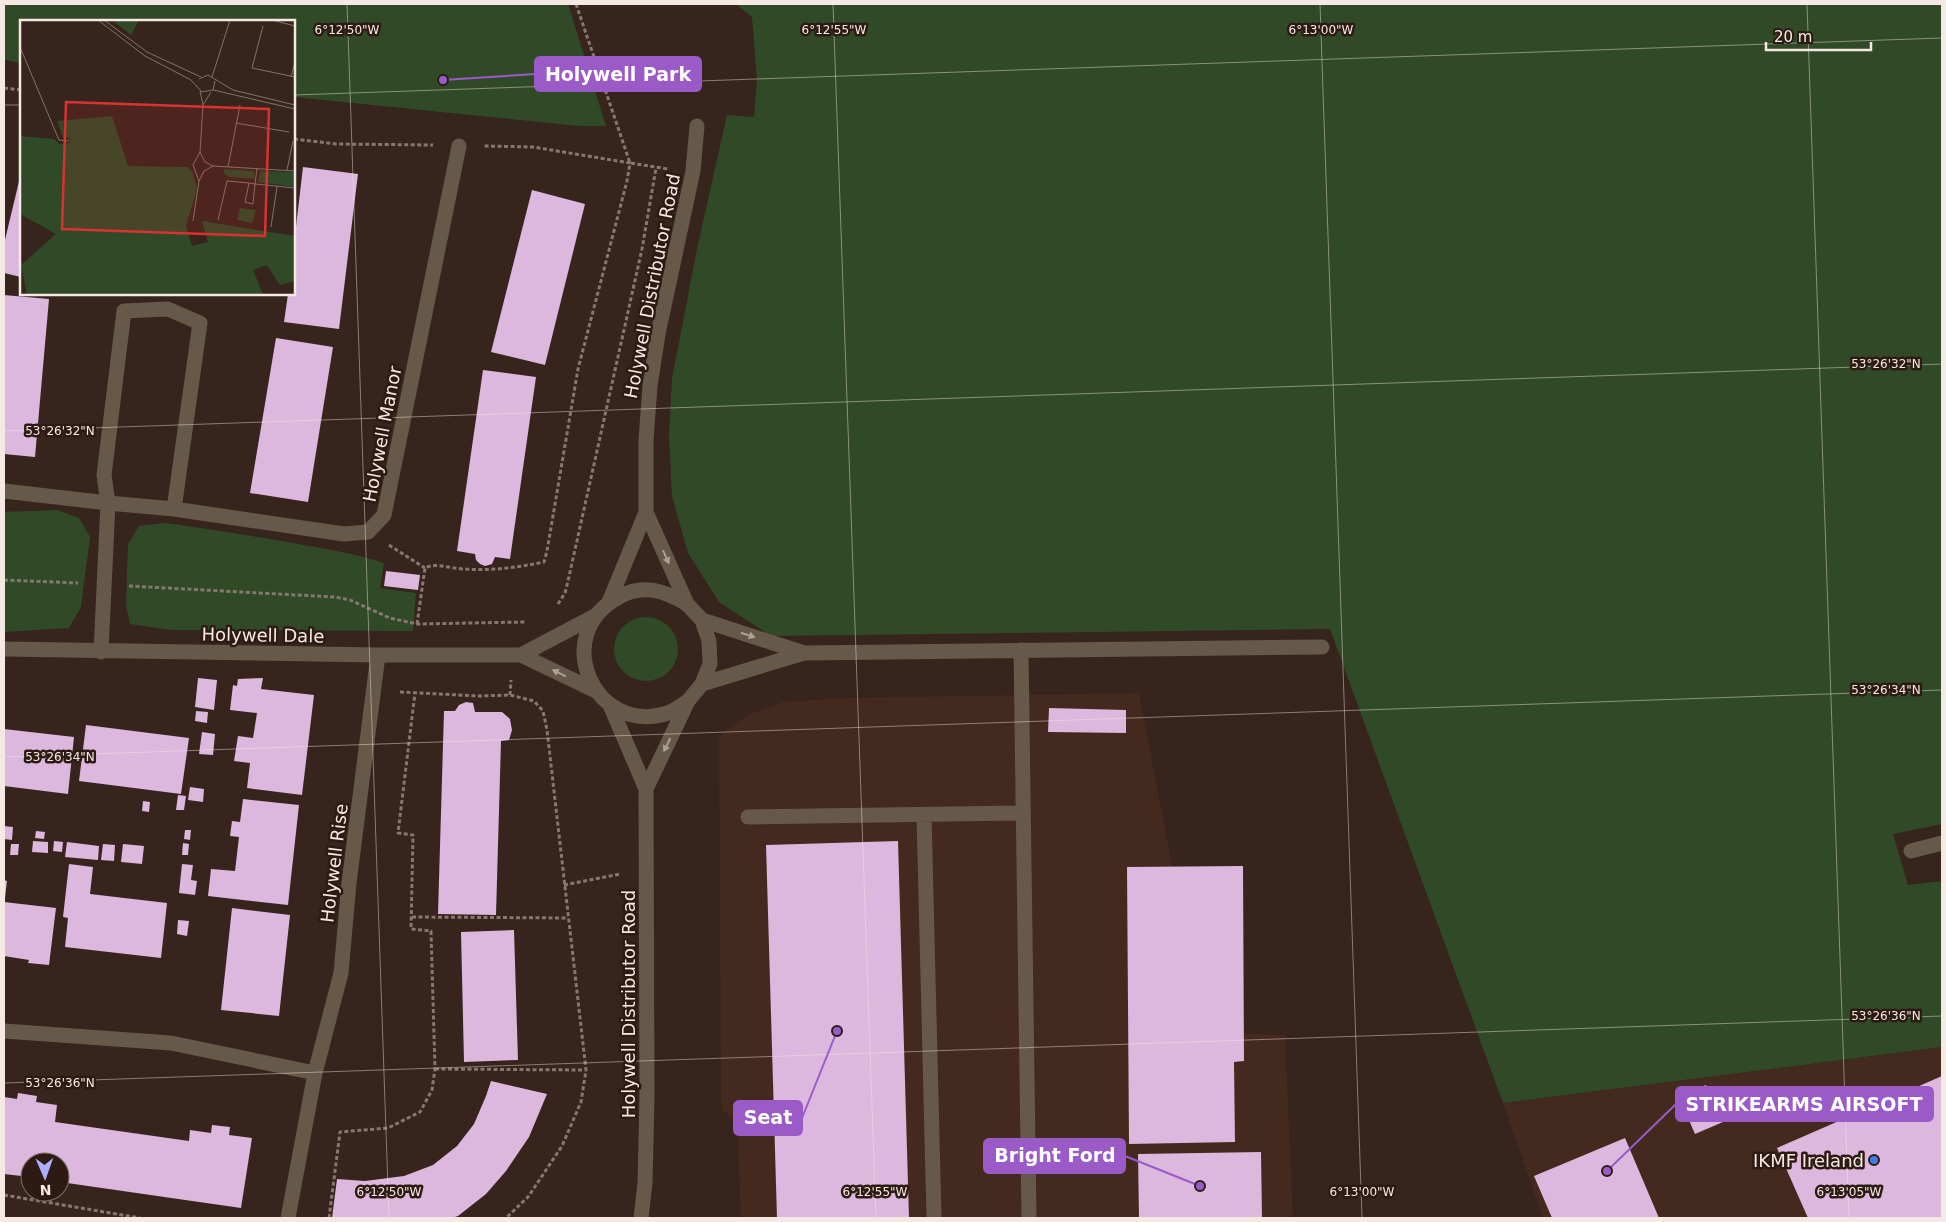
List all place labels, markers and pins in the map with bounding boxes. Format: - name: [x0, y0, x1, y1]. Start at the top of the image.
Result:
- callout: Holywell Park: [535, 57, 701, 91]
- callout: STRIKEARMS AIRSOFT: [1676, 1087, 1933, 1121]
- callout: Seat: [734, 1101, 802, 1135]
- callout: Bright Ford: [984, 1139, 1125, 1173]
- place label: IKMF Ireland: [1753, 1150, 1864, 1171]
- marker: IKMF Ireland: [1868, 1154, 1880, 1166]

